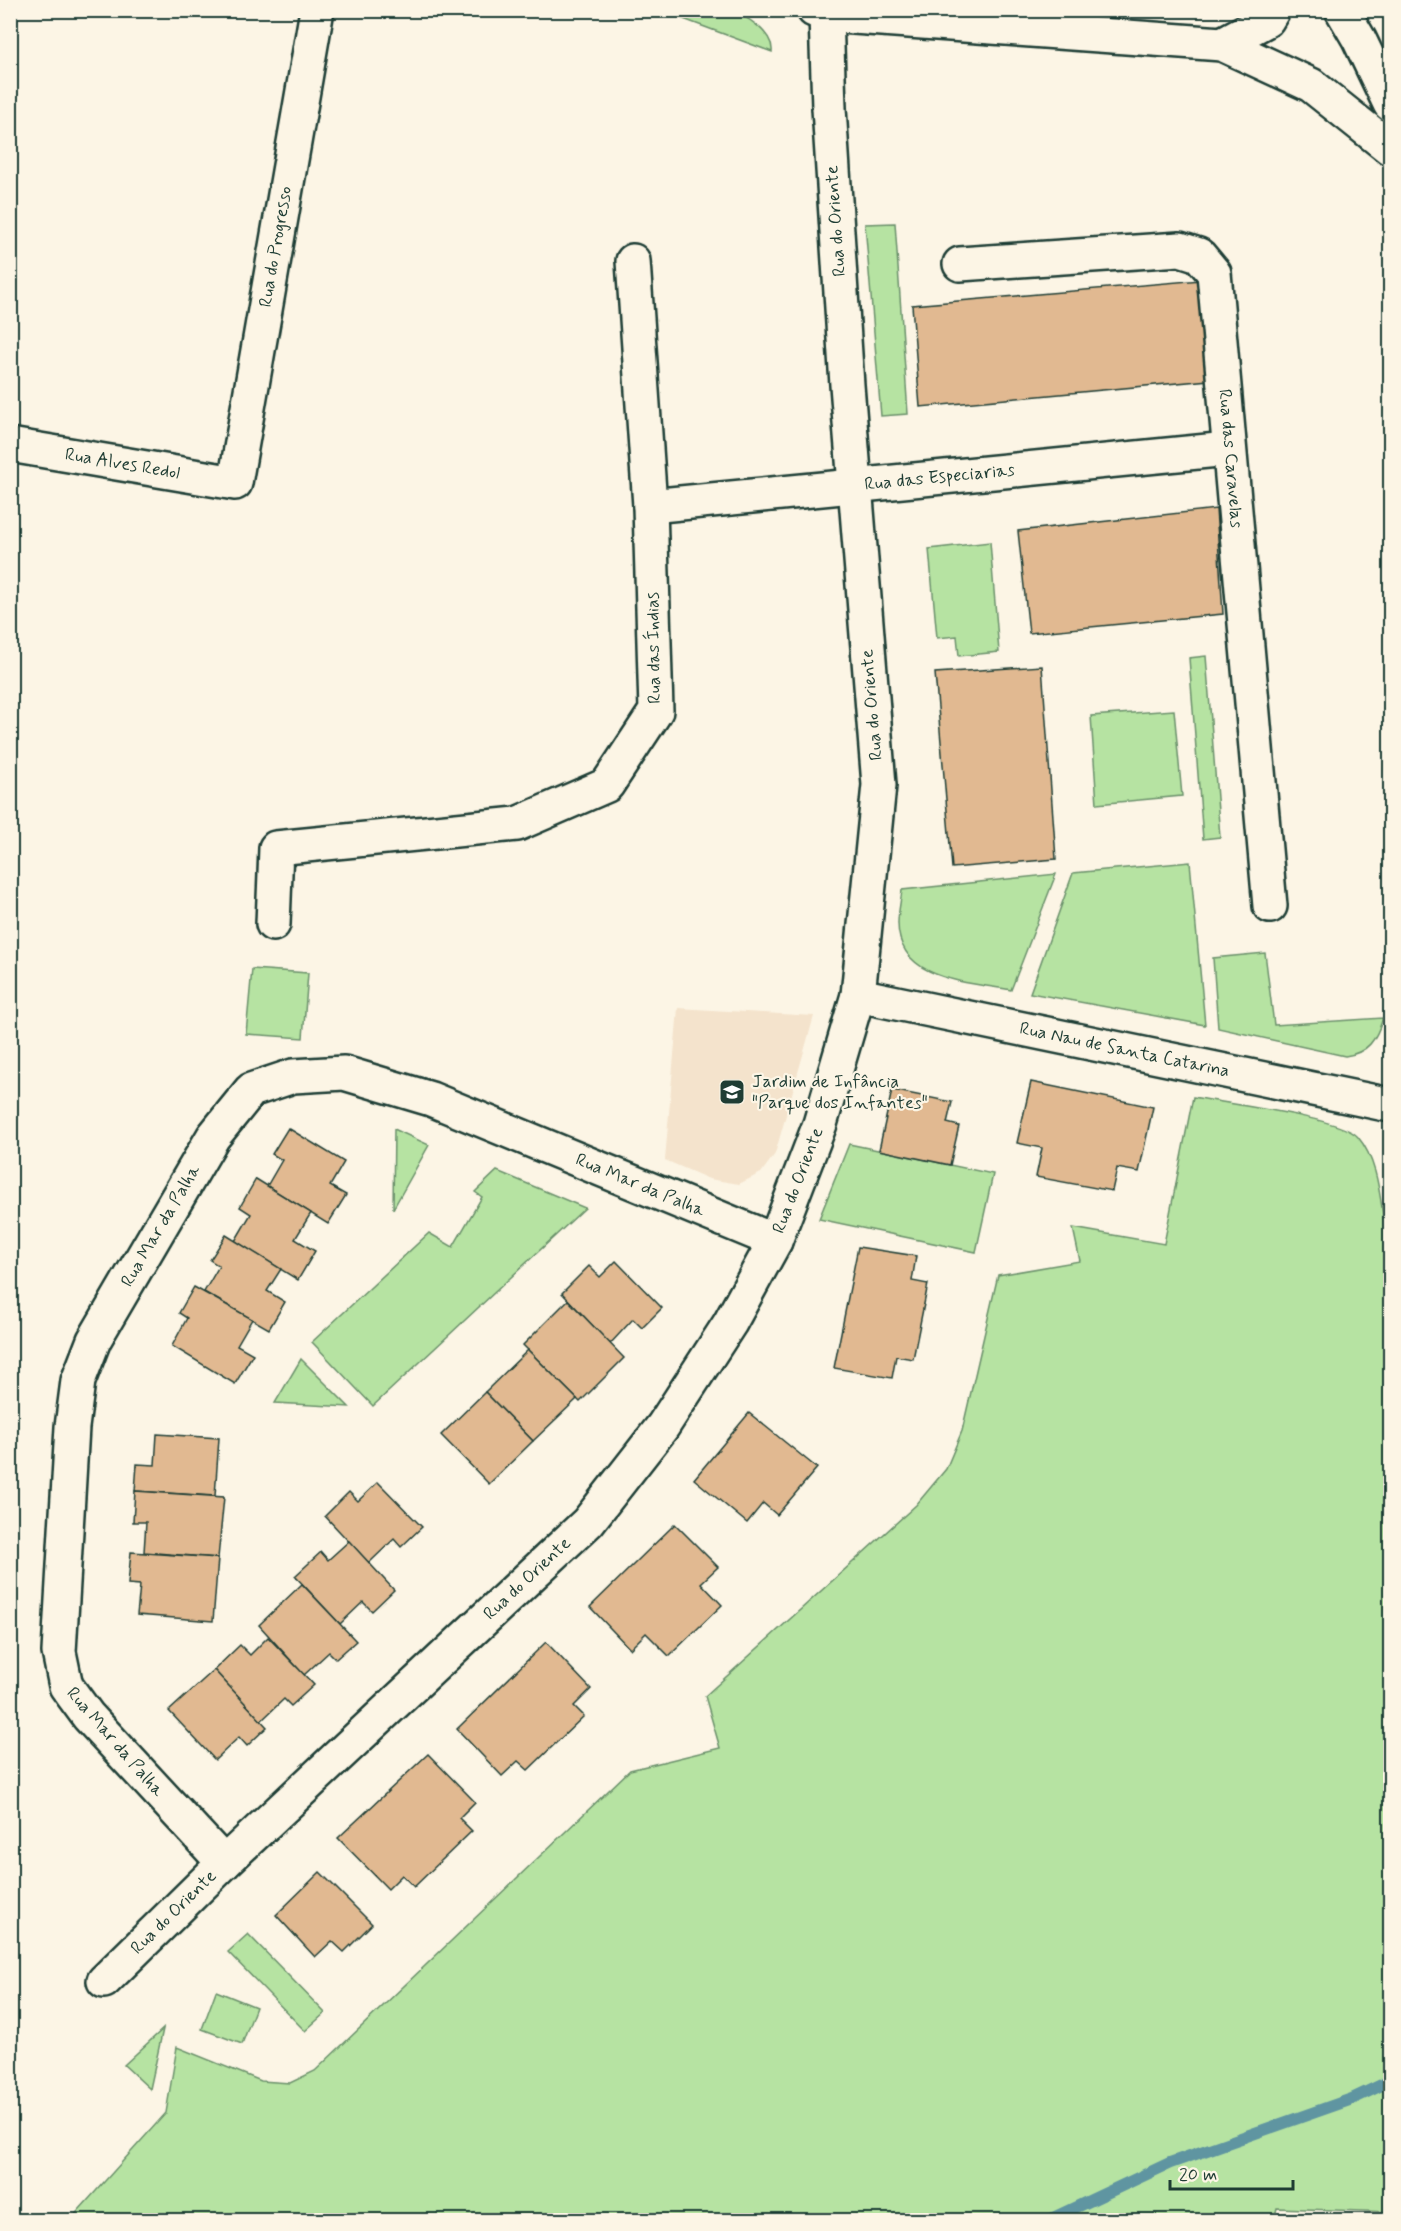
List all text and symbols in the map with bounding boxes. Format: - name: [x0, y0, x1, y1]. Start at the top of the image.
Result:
- street label: Rua do Oriente: [820, 164, 852, 277]
- street label: Rua do Progresso: [254, 184, 298, 309]
- street label: Rua das Caravelas: [1212, 388, 1249, 529]
- street label: Rua Alves Redol: [63, 442, 182, 486]
- street label: Rua das Especiarias: [863, 458, 1016, 497]
- street label: Rua das Índias: [641, 592, 667, 704]
- street label: Rua do Oriente: [855, 648, 889, 762]
- street label: Rua Nau de Santa Catarina: [1017, 1017, 1231, 1083]
- place label: Jardim de Infância "Parque dos Infantes": [752, 1070, 928, 1115]
- school or university icon: Jardim de Infância "Parque dos Infantes": [717, 1077, 747, 1107]
- street label: Rua do Oriente: [767, 1124, 830, 1237]
- street label: Rua Mar da Palha: [572, 1148, 708, 1223]
- street label: Rua Mar da Palha: [116, 1160, 206, 1292]
- street label: Rua do Oriente: [478, 1532, 576, 1626]
- street label: Rua Mar da Palha: [61, 1682, 169, 1802]
- street label: Rua do Oriente: [126, 1865, 222, 1960]
- scale bar: [1170, 2153, 1293, 2191]
- text: 20 m: [1179, 2163, 1217, 2187]

